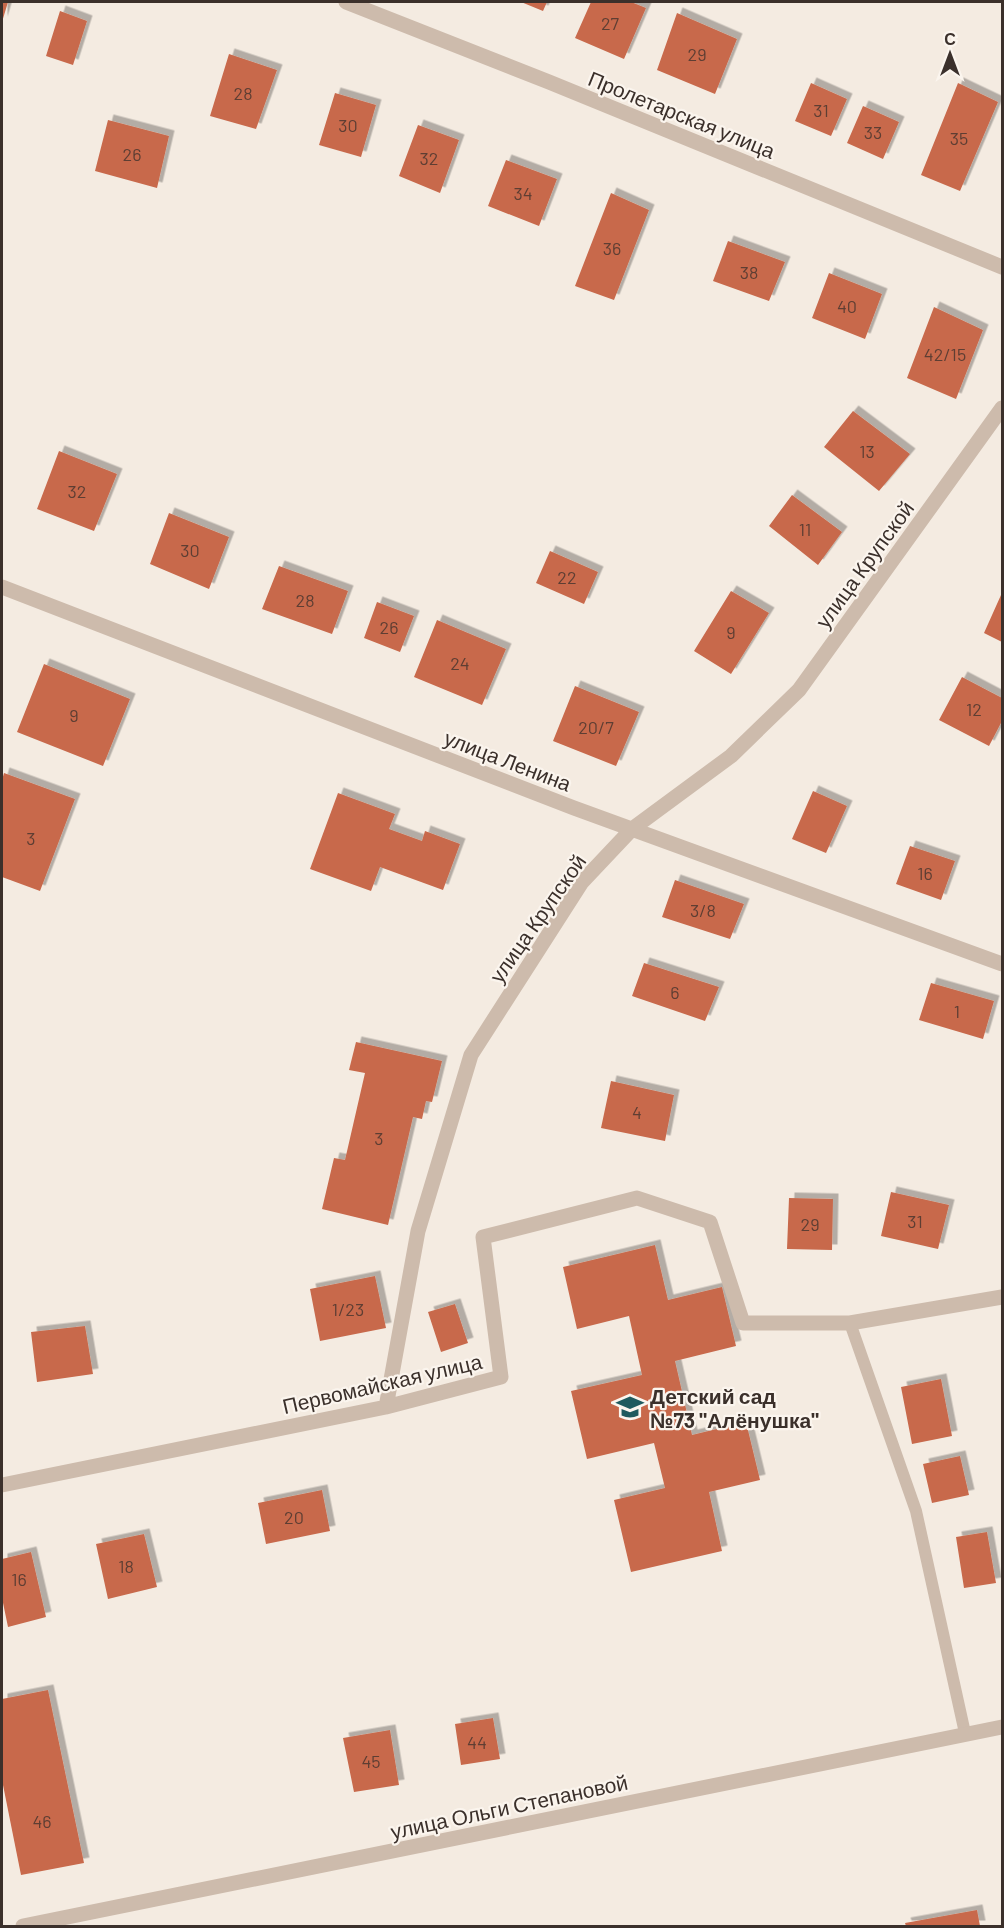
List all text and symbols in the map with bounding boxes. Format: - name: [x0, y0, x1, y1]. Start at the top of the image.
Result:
- house number: 27: [601, 12, 620, 34]
- north arrow: [920, 24, 980, 84]
- text: С: [944, 29, 956, 48]
- house number: 29: [687, 43, 707, 65]
- street label: Пролетарская улица: [585, 65, 779, 163]
- house number: 28: [233, 82, 253, 104]
- house number: 31: [813, 99, 829, 121]
- house number: 30: [338, 114, 358, 136]
- house number: 33: [864, 121, 882, 143]
- house number: 35: [950, 127, 968, 149]
- house number: 26: [123, 143, 141, 165]
- house number: 32: [420, 147, 438, 169]
- house number: 34: [513, 182, 533, 204]
- house number: 36: [603, 237, 621, 259]
- house number: 38: [740, 261, 758, 283]
- house number: 40: [837, 295, 857, 317]
- house number: 42/15: [924, 343, 966, 365]
- house number: 13: [859, 440, 875, 462]
- house number: 32: [68, 480, 86, 502]
- street label: улица Крупской: [810, 496, 918, 632]
- house number: 11: [799, 518, 811, 540]
- house number: 30: [180, 539, 200, 561]
- house number: 22: [557, 566, 577, 588]
- house number: 28: [295, 589, 315, 611]
- house number: 26: [380, 616, 398, 638]
- house number: 9: [726, 621, 736, 643]
- house number: 24: [450, 652, 470, 674]
- house number: 12: [966, 698, 982, 720]
- house number: 9: [69, 704, 79, 726]
- house number: 20/7: [578, 716, 614, 738]
- street label: улица Ленина: [441, 724, 575, 796]
- house number: 3: [26, 827, 36, 849]
- street label: улица Крупской: [484, 849, 590, 987]
- house number: 16: [917, 862, 933, 884]
- house number: 3/8: [690, 899, 716, 921]
- house number: 6: [670, 981, 680, 1003]
- house number: 1: [954, 1000, 960, 1022]
- house number: 4: [632, 1101, 642, 1123]
- house number: 3: [374, 1127, 384, 1149]
- house number: 31: [907, 1210, 923, 1232]
- house number: 29: [800, 1213, 820, 1235]
- house number: 1/23: [332, 1298, 364, 1320]
- street label: Первомайская улица: [280, 1348, 485, 1418]
- place label: Детский сад №73 "Алёнушка": [650, 1383, 819, 1432]
- school or university icon: Детский сад №73 "Алёнушка": [615, 1392, 645, 1422]
- house number: 20: [284, 1506, 304, 1528]
- house number: 18: [118, 1555, 134, 1577]
- house number: 16: [11, 1568, 27, 1590]
- house number: 44: [467, 1731, 487, 1753]
- house number: 45: [361, 1750, 381, 1772]
- street label: улица Ольги Степановой: [388, 1769, 630, 1843]
- house number: 46: [32, 1810, 52, 1832]

